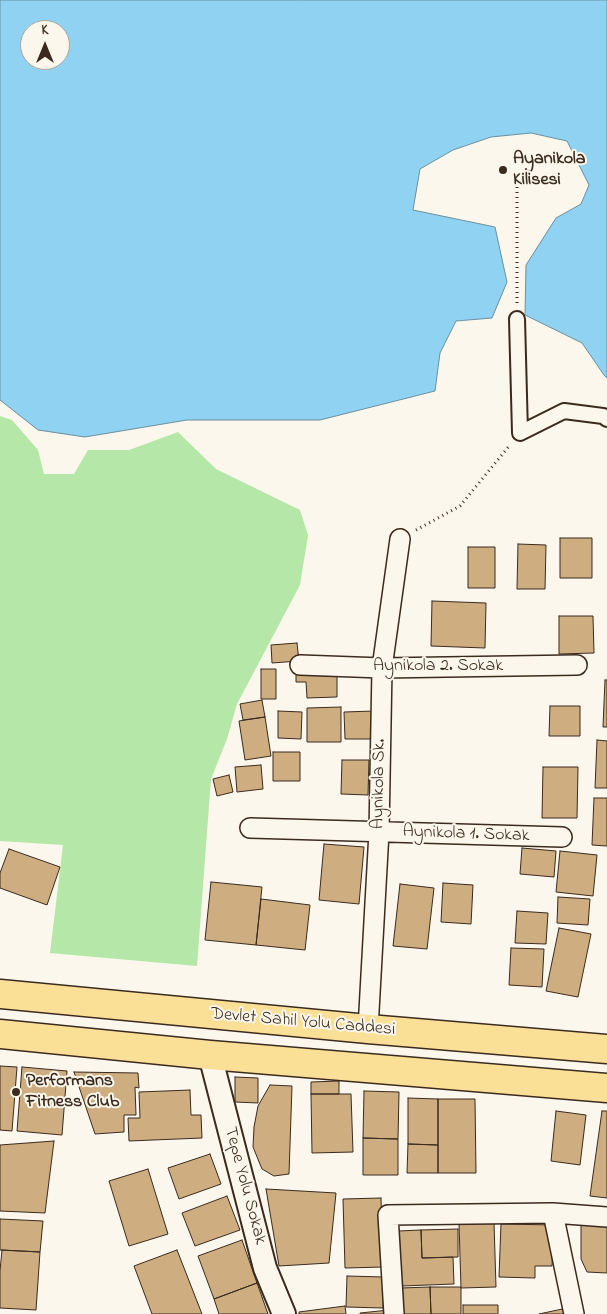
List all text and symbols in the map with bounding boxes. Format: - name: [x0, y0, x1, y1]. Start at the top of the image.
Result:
- north arrow: [20, 20, 70, 70]
- text: K: [42, 20, 48, 41]
- place label: Ayanikola Kilisesi: [513, 149, 585, 192]
- marker: Ayanikola Kilisesi: [497, 164, 509, 176]
- street label: Aynikola 2. Sokak: [373, 656, 503, 678]
- street label: Aynikola Sk.: [368, 739, 392, 829]
- street label: Aynikola 1. Sokak: [402, 822, 530, 848]
- street label: Devlet Sahil Yolu Caddesi: [210, 1004, 396, 1042]
- place label: Performans Fitness Club: [26, 1071, 119, 1114]
- marker: Performans Fitness Club: [10, 1086, 22, 1098]
- street label: Tepe Yolu Sokak: [218, 1125, 270, 1247]

